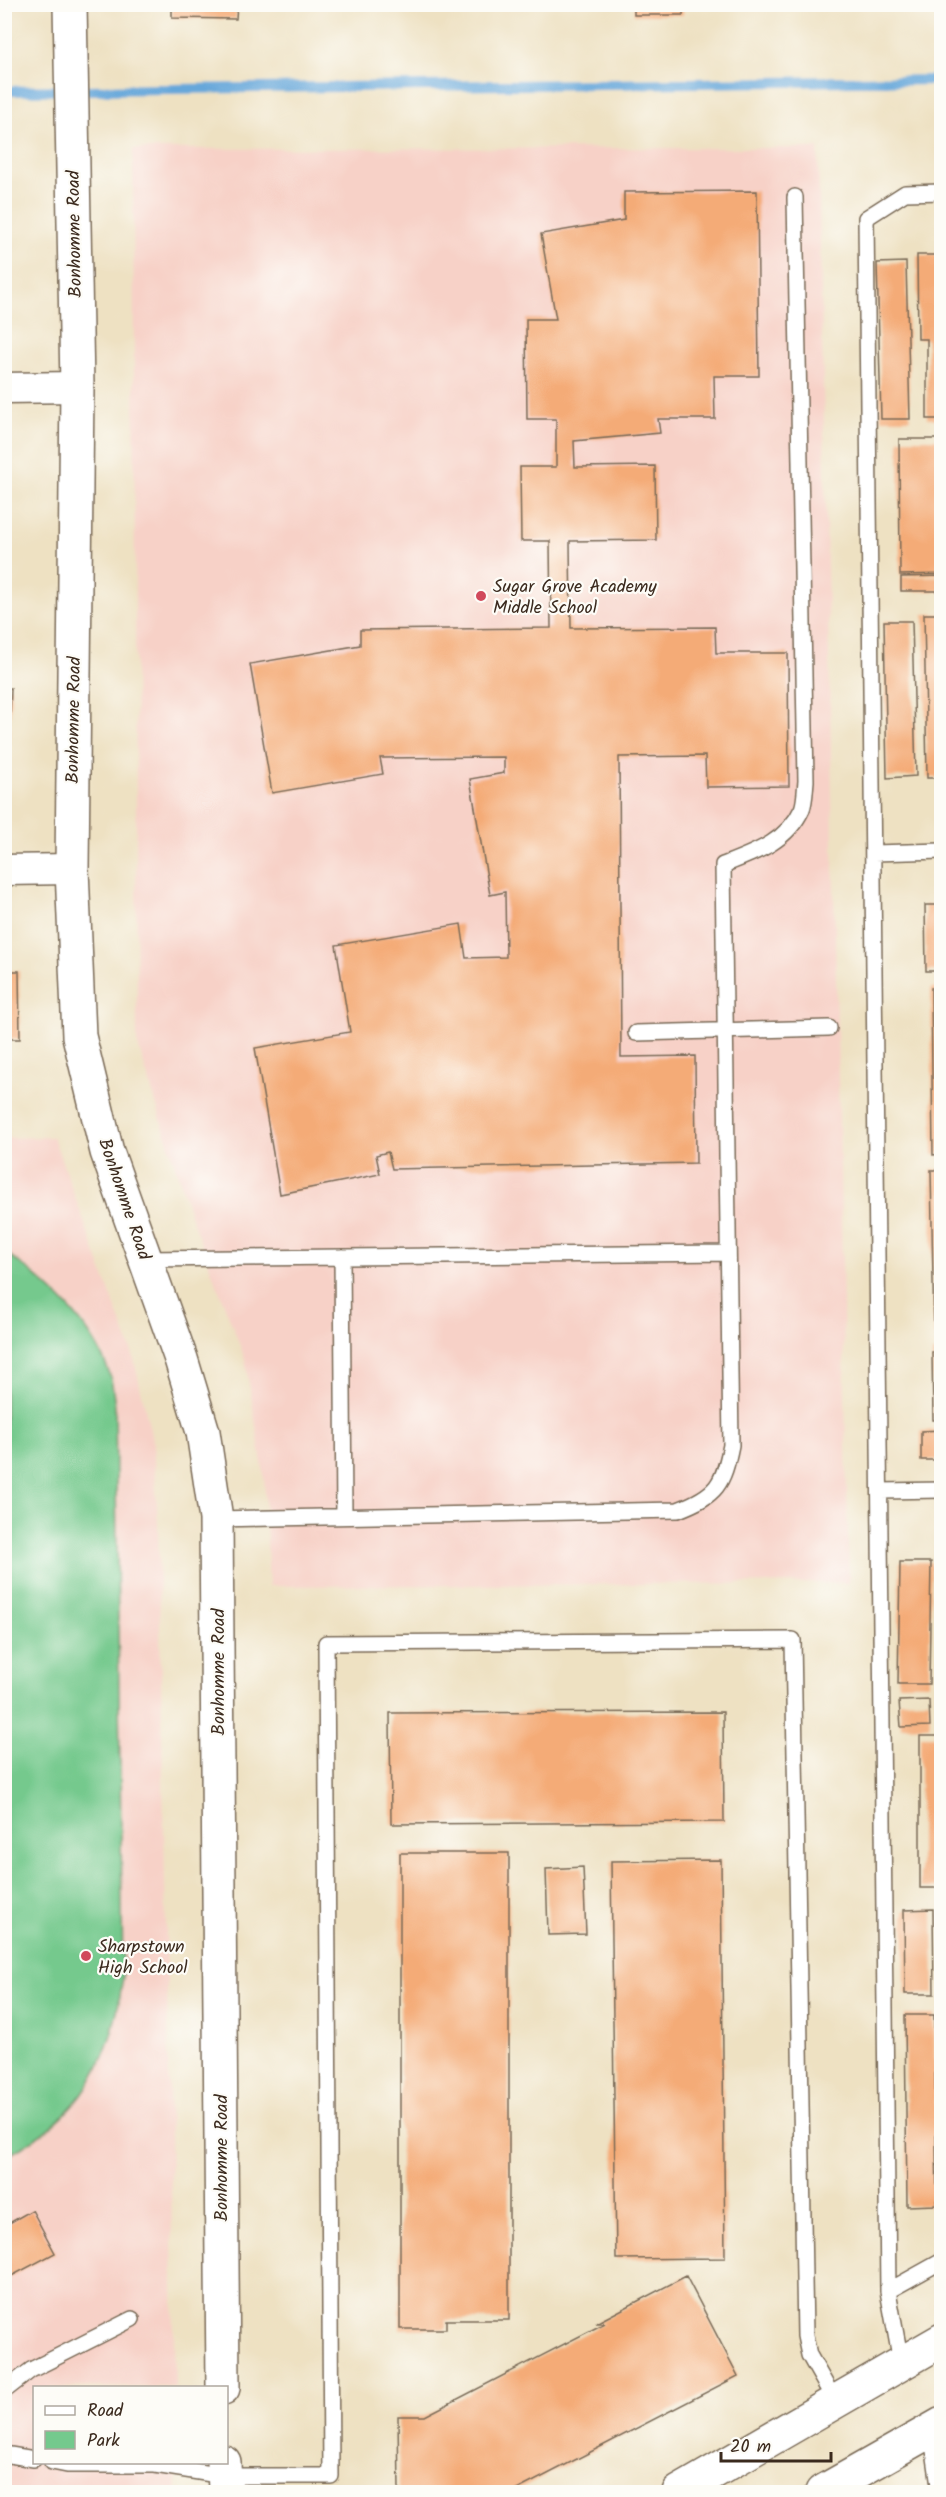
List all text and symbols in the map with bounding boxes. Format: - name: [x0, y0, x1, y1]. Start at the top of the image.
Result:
- street label: Bonhomme Road: [60, 169, 91, 298]
- place label: Sugar Grove Academy Middle School: [493, 573, 657, 623]
- marker: Sugar Grove Academy Middle School: [474, 589, 488, 603]
- street label: Bonhomme Road: [59, 655, 90, 784]
- street label: Bonhomme Road: [89, 1135, 158, 1265]
- street label: Bonhomme Road: [205, 1607, 234, 1736]
- place label: Sharpstown High School: [98, 1933, 188, 1983]
- marker: Sharpstown High School: [79, 1949, 93, 1963]
- street label: Bonhomme Road: [208, 2093, 237, 2222]
- legend: [33, 2386, 228, 2464]
- text: Road: [87, 2397, 124, 2426]
- scale bar: [721, 2425, 830, 2463]
- text: Park: [87, 2427, 120, 2456]
- text: 20 m: [730, 2433, 771, 2462]

